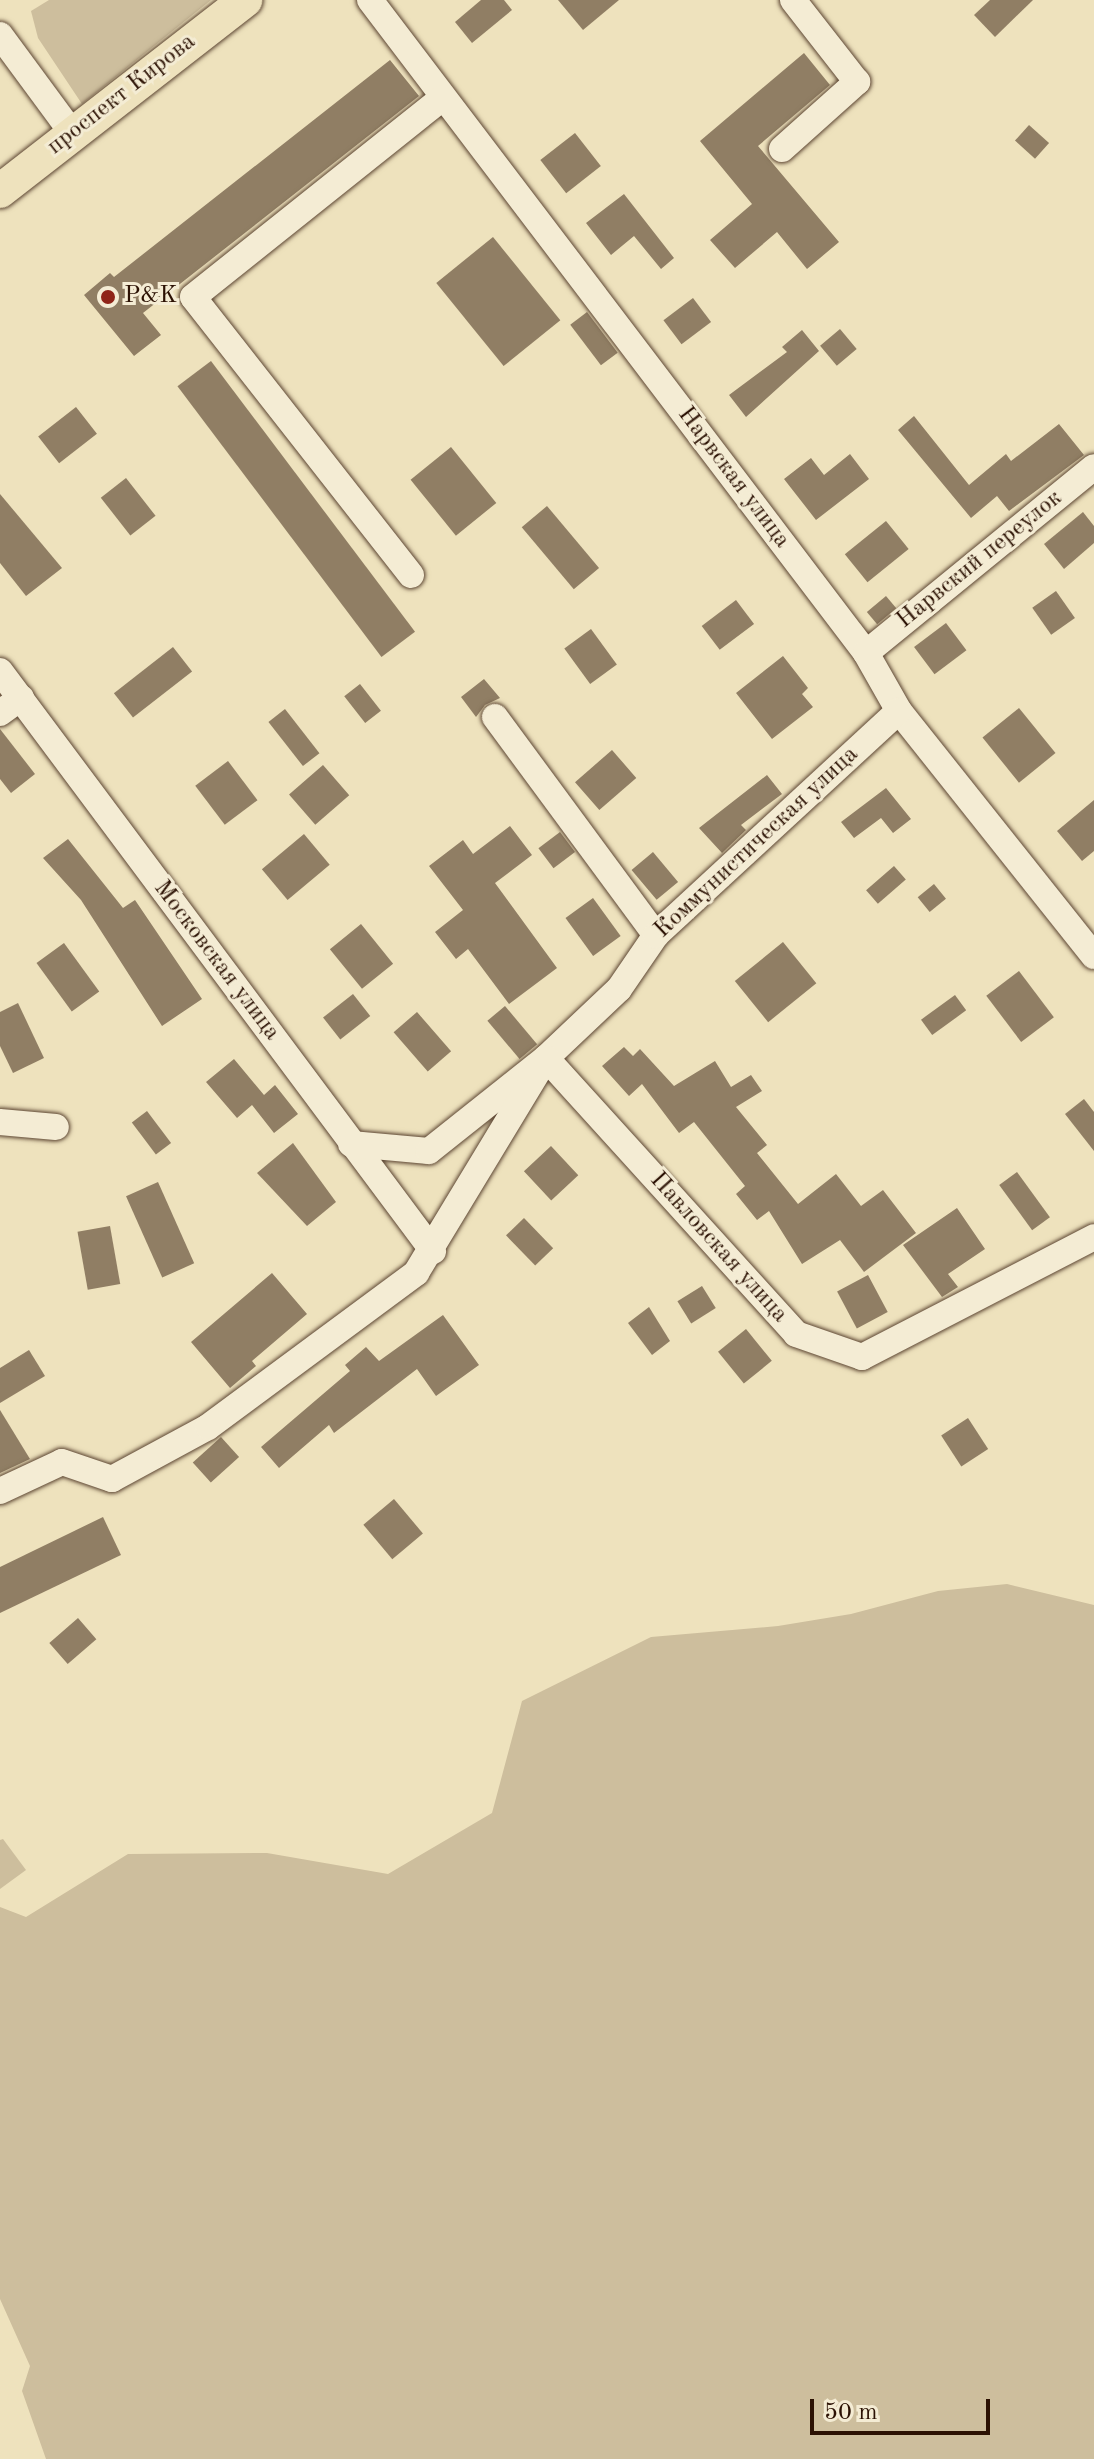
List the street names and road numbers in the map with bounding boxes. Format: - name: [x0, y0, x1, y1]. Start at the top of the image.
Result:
- street label: проспект Кирова: [42, 28, 202, 162]
- street label: Нарвская улица: [670, 402, 796, 554]
- street label: Нарвский переулок: [891, 484, 1069, 636]
- street label: Коммунистическая улица: [649, 741, 865, 945]
- street label: Московская улица: [146, 875, 286, 1047]
- street label: Павловская улица: [643, 1167, 793, 1329]

